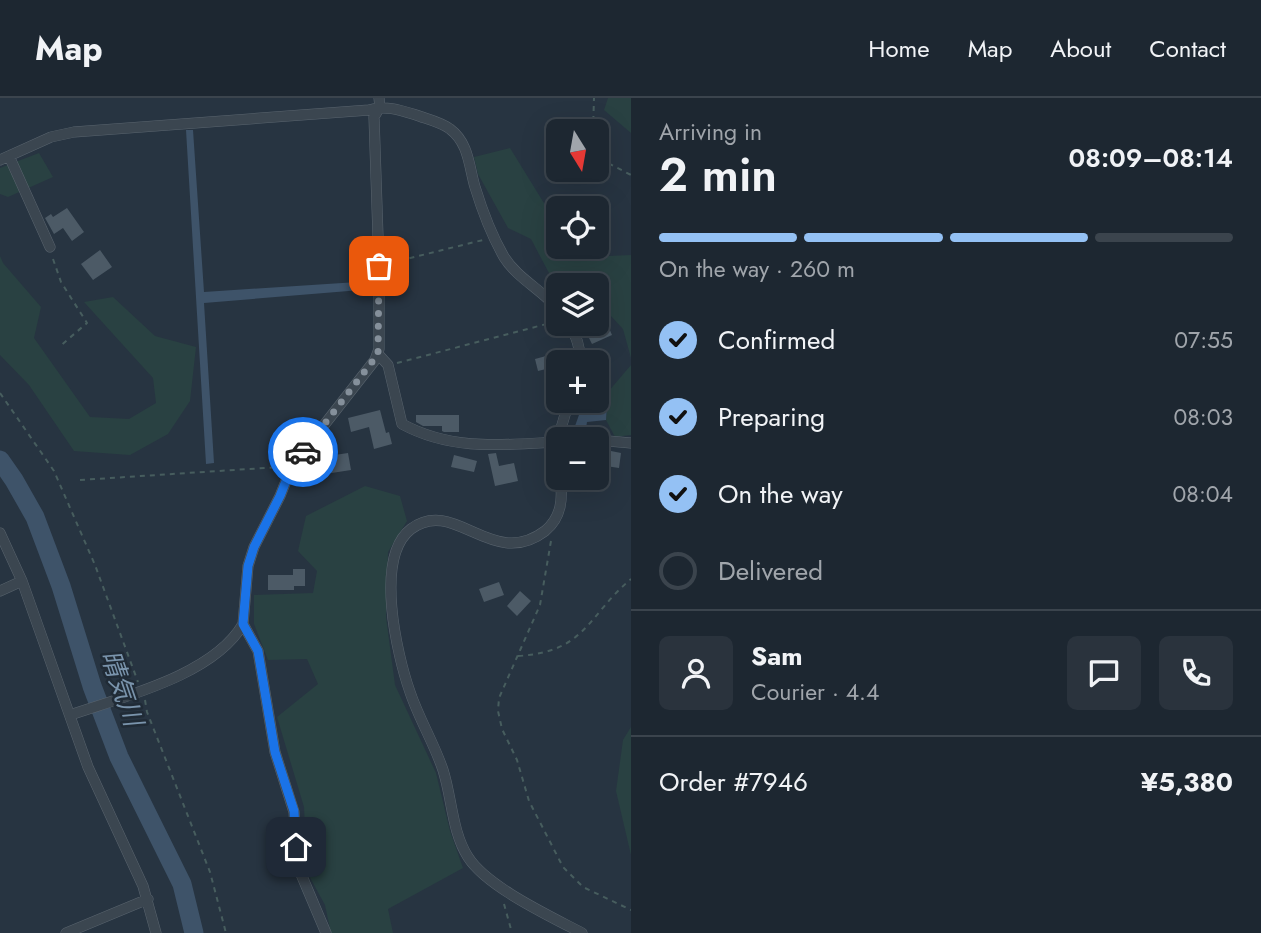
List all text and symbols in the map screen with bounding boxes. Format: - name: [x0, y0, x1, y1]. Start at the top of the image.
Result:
- text: Map: [35, 25, 103, 72]
- text: Home: [868, 31, 930, 66]
- text: Map: [968, 31, 1012, 66]
- text: About: [1050, 31, 1111, 66]
- text: Contact: [1149, 31, 1226, 66]
- text: Arriving in: [659, 115, 762, 149]
- north arrow: [546, 119, 609, 182]
- map controls: [546, 119, 609, 490]
- text: 08:09–08:14: [1069, 139, 1233, 177]
- text: 2 min: [659, 142, 777, 208]
- button: locate: [546, 196, 609, 259]
- pin: [349, 236, 409, 296]
- icon: bag: [360, 247, 398, 285]
- text: On the way · 260 m: [659, 252, 855, 286]
- button: layers: [546, 273, 609, 336]
- icon: check: [659, 321, 697, 359]
- text: Confirmed: [718, 321, 835, 359]
- text: 07:55: [1174, 323, 1233, 357]
- button: +: [546, 350, 609, 413]
- icon: check: [659, 398, 697, 436]
- text: Preparing: [718, 398, 825, 436]
- text: 08:03: [1173, 400, 1233, 434]
- courier: [268, 417, 338, 487]
- button: −: [546, 427, 609, 490]
- icon: car: [284, 433, 322, 471]
- icon: check: [659, 475, 697, 513]
- text: On the way: [718, 475, 843, 513]
- text: 08:04: [1173, 477, 1233, 511]
- text: Delivered: [718, 552, 823, 590]
- button: person: [659, 636, 733, 710]
- button: chat: [1067, 636, 1141, 710]
- button: phone: [1159, 636, 1233, 710]
- text: Sam: [751, 637, 803, 675]
- water label: 晴気川: [91, 645, 154, 734]
- text: Courier · 4.4: [751, 675, 879, 709]
- text: Order #7946: [659, 763, 808, 801]
- text: ¥5,380: [1141, 763, 1233, 801]
- pin: [266, 817, 326, 877]
- icon: home: [277, 828, 315, 866]

